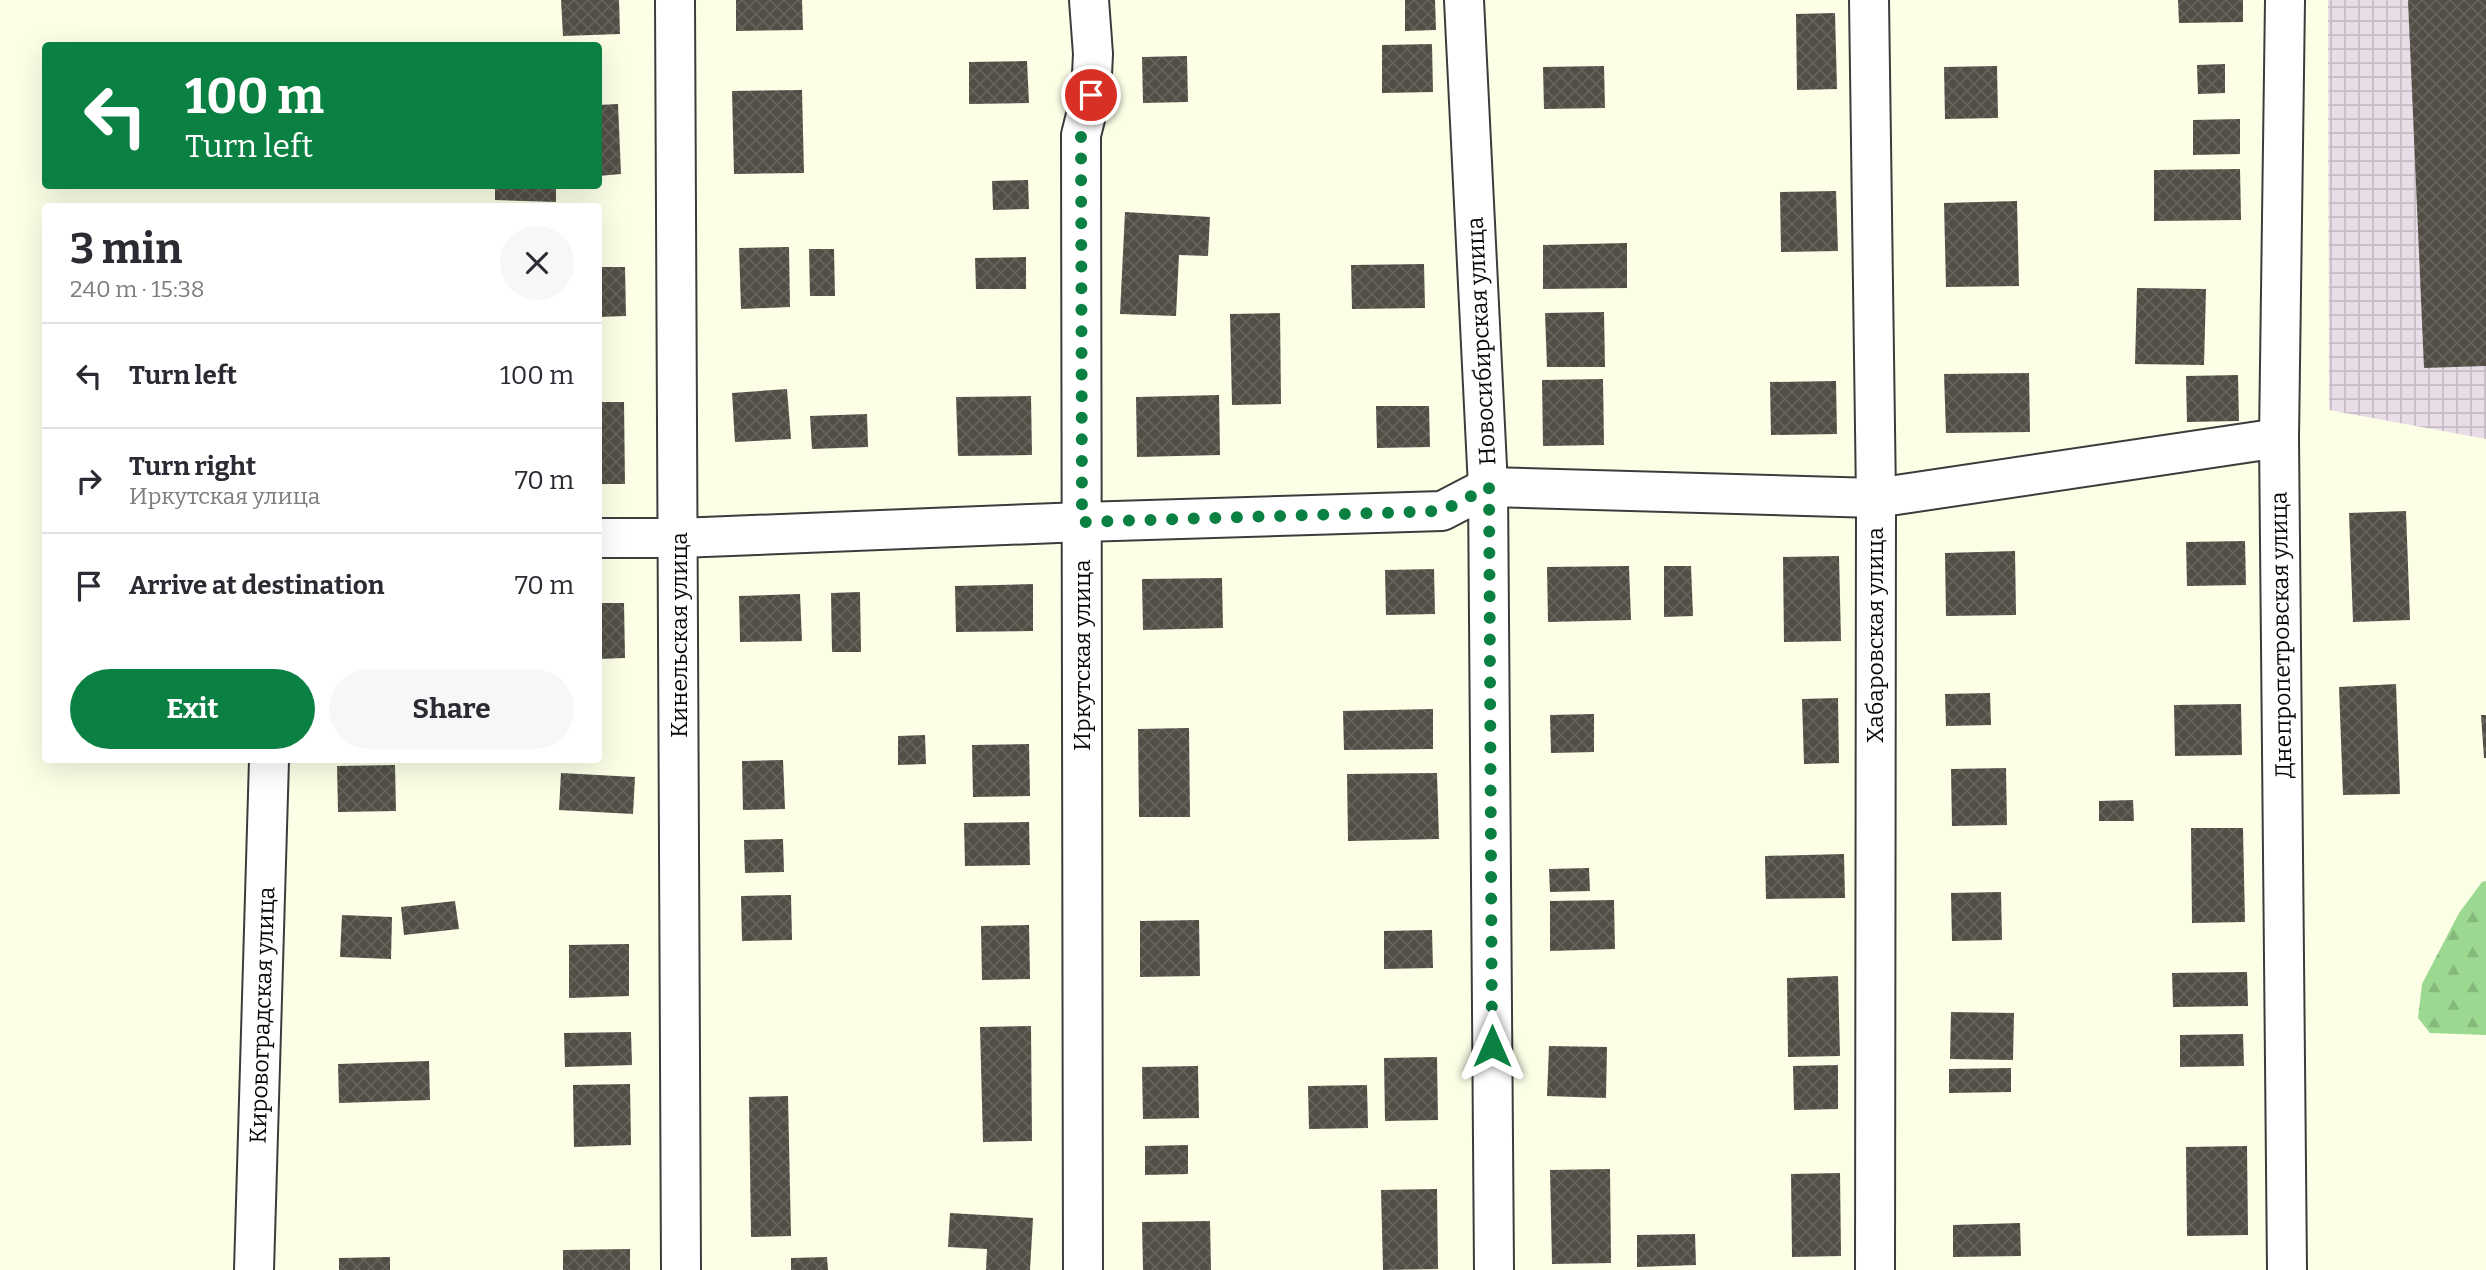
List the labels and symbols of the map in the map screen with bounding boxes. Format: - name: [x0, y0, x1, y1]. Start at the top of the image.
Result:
- pin: [1061, 65, 1121, 125]
- street label: Новосибирская улица: [1460, 216, 1501, 466]
- street label: Днепропетровская улица: [2264, 491, 2298, 779]
- street label: Хабаровская улица: [1861, 527, 1889, 743]
- street label: Кинельская улица: [665, 532, 693, 738]
- street label: Иркутская улица: [1068, 559, 1096, 751]
- street label: Кировоградская улица: [244, 886, 280, 1144]
- position arrow: [1455, 1009, 1529, 1083]

